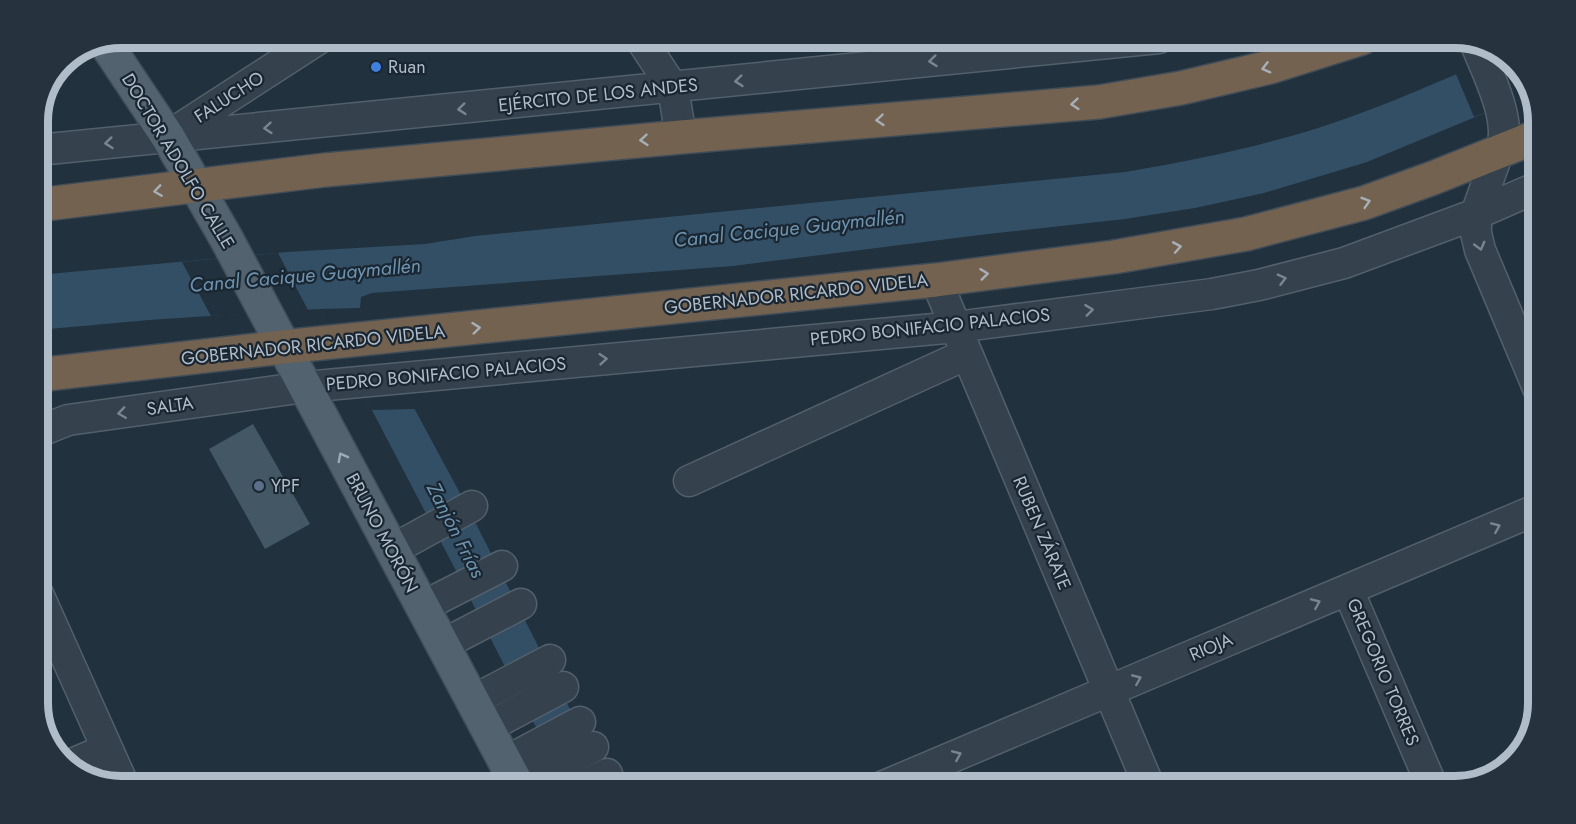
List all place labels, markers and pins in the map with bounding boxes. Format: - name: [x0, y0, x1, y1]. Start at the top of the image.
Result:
- place label: Ruan: [388, 54, 426, 80]
- marker: Ruan: [369, 60, 383, 74]
- place label: YPF: [271, 473, 300, 499]
- marker: YPF: [252, 479, 266, 493]

